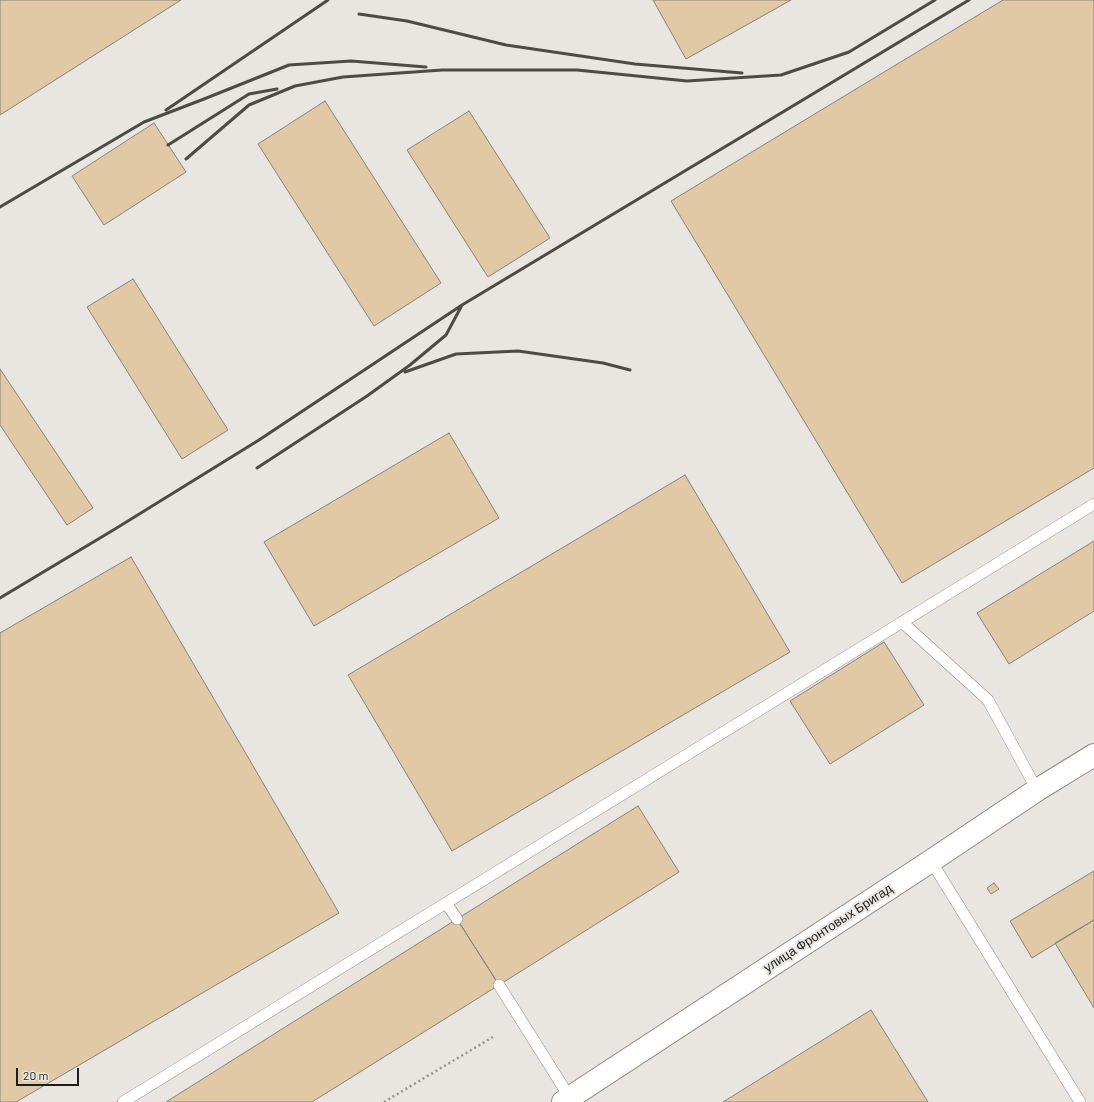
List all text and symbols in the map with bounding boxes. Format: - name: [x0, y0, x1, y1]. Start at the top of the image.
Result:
- street label: улица Фронтовых Бригад: [761, 880, 895, 976]
- scale bar: [18, 1060, 81, 1086]
- text: 20 m: [23, 1068, 49, 1082]

